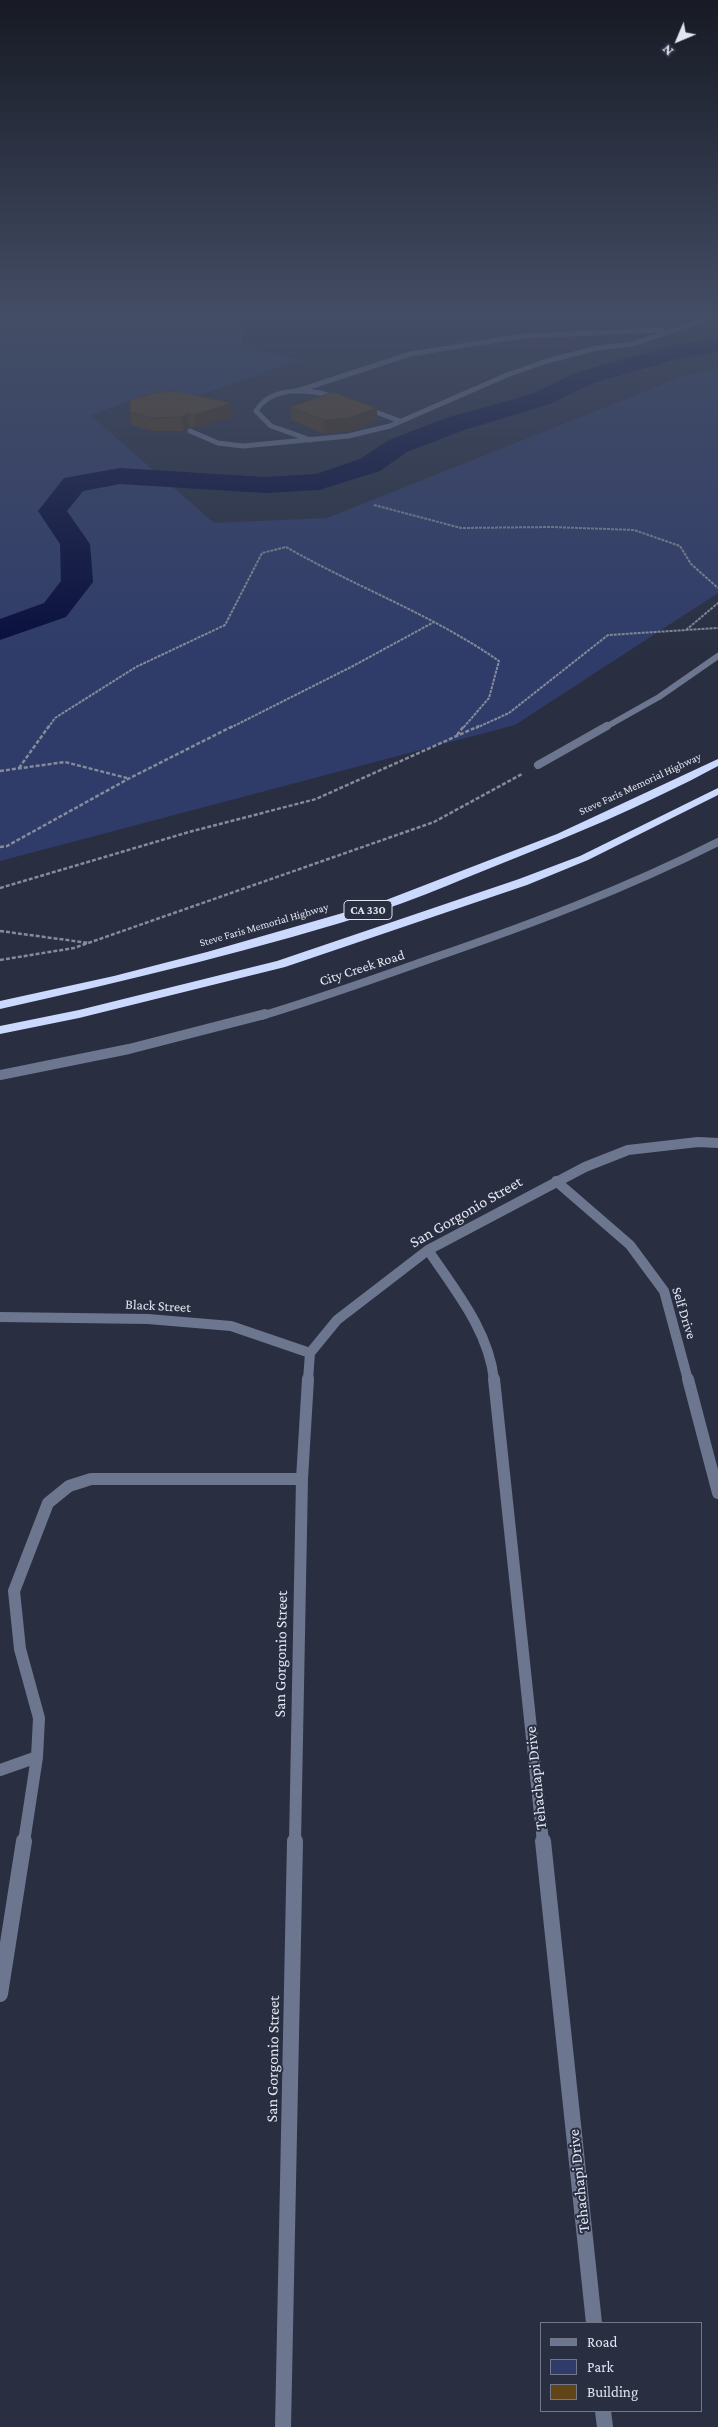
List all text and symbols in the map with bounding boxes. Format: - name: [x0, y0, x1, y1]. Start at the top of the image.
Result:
- north arrow: [653, 15, 703, 65]
- text: N: [658, 42, 676, 60]
- street label: Steve Faris Memorial Highway: [577, 750, 703, 818]
- street label: Steve Faris Memorial Highway: [198, 900, 330, 950]
- road number: CA 330: [344, 900, 392, 920]
- street label: City Creek Road: [317, 946, 407, 990]
- street label: San Gorgonio Street: [406, 1172, 526, 1252]
- street label: Self Drive: [668, 1285, 700, 1341]
- street label: Black Street: [125, 1296, 191, 1316]
- street label: San Gorgonio Street: [270, 1590, 292, 1718]
- street label: Tehachapi Drive: [521, 1725, 551, 1831]
- street label: San Gorgonio Street: [262, 1995, 284, 2123]
- street label: Tehachapi Drive: [564, 2128, 594, 2234]
- legend: [540, 2322, 703, 2412]
- text: Road: [587, 2334, 617, 2350]
- text: Park: [587, 2359, 614, 2375]
- text: Building: [587, 2384, 638, 2400]

